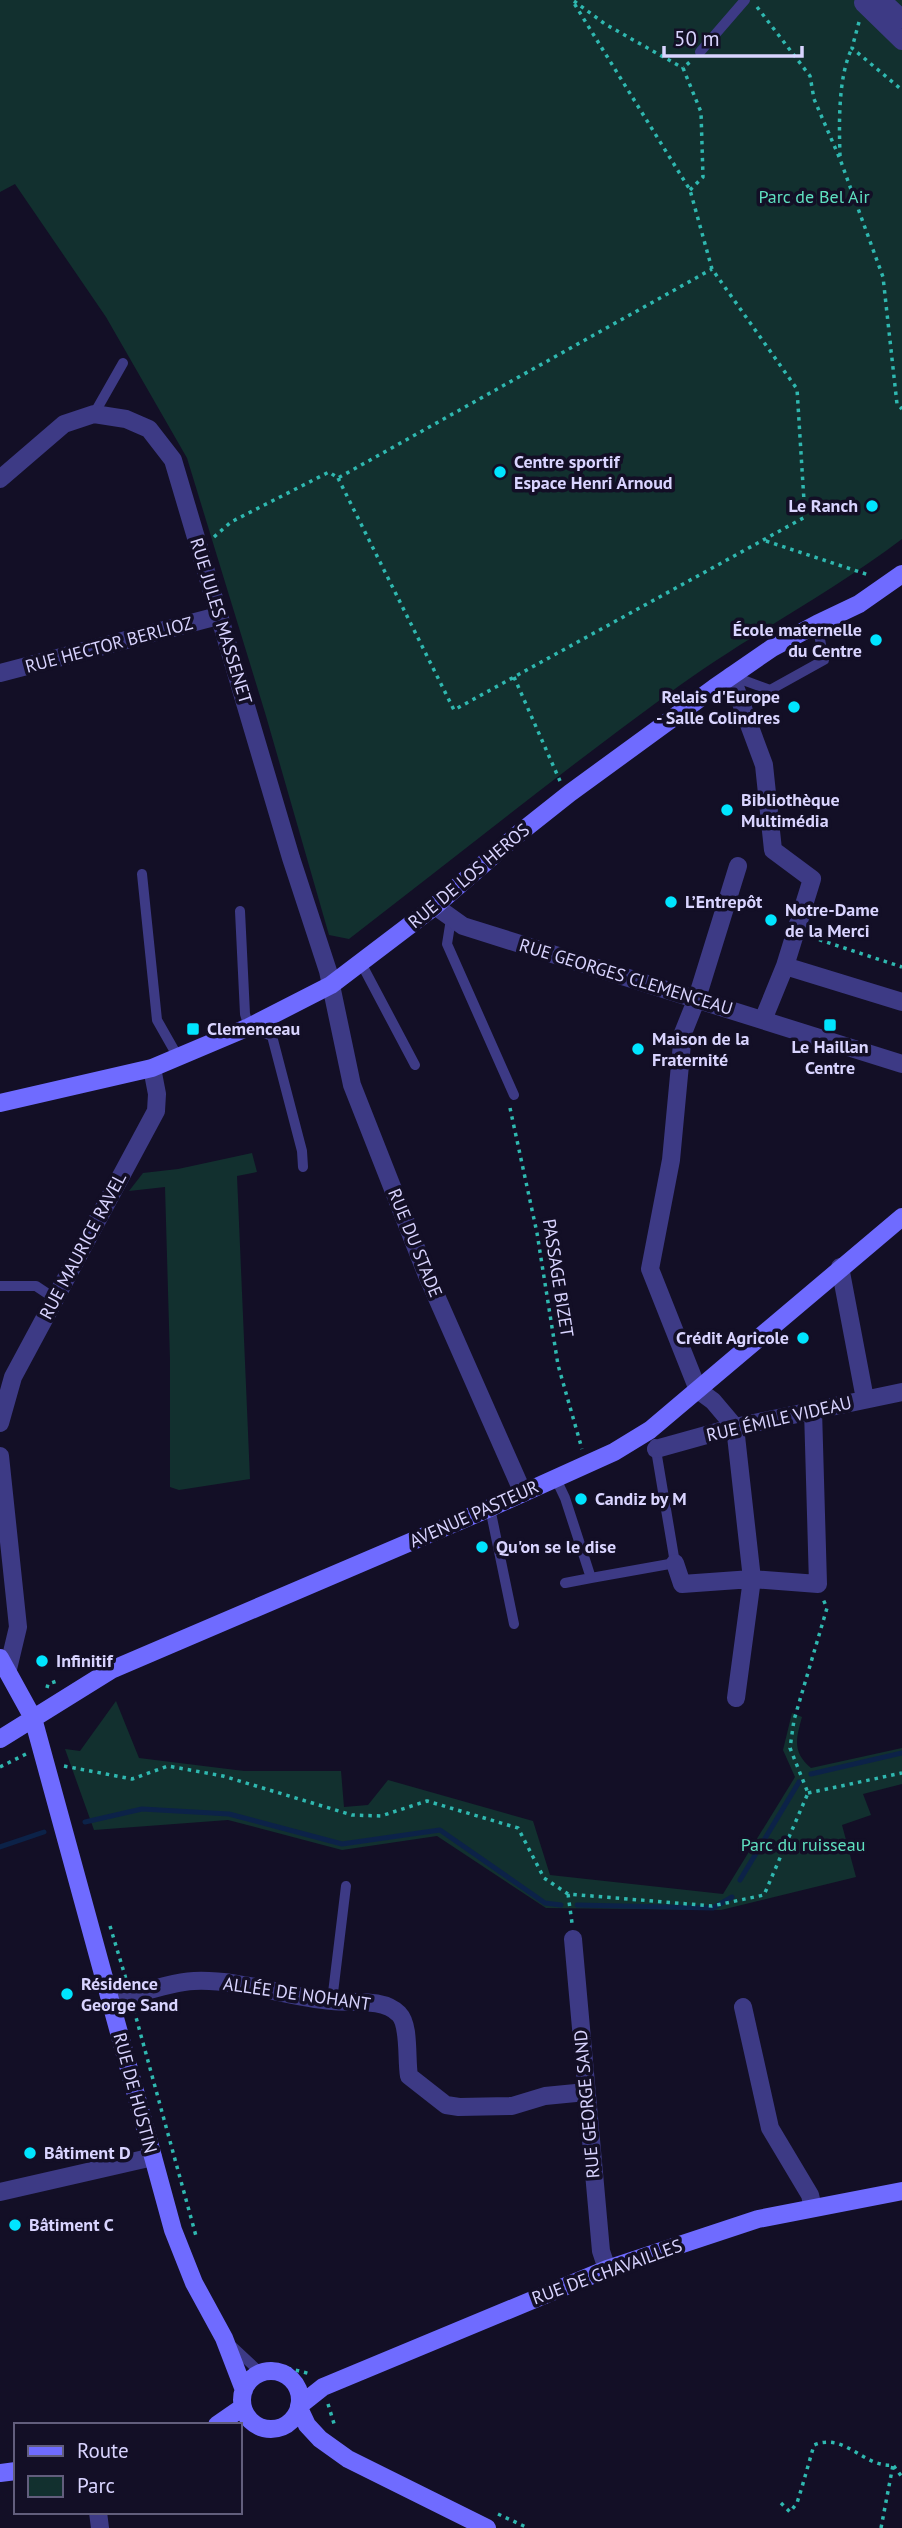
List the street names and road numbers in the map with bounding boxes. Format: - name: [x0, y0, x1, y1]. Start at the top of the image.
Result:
- street label: RUE JULES MASSENET: [185, 535, 258, 707]
- street label: RUE HECTOR BERLIOZ: [23, 611, 195, 678]
- street label: RUE DE LOS HEROS: [403, 818, 534, 933]
- street label: RUE GEORGES CLEMENCEAU: [517, 933, 736, 1020]
- street label: RUE MAURICE RAVEL: [34, 1168, 131, 1323]
- street label: RUE DU STADE: [383, 1185, 448, 1301]
- street label: PASSAGE BIZET: [538, 1217, 579, 1339]
- street label: RUE ÉMILE VIDEAU: [704, 1391, 854, 1446]
- street label: AVENUE PASTEUR: [406, 1475, 542, 1552]
- street label: ALLÉE DE NOHANT: [222, 1972, 372, 2015]
- street label: RUE GEORGE SAND: [569, 2029, 604, 2179]
- street label: RUE DE HUSTIN: [108, 2030, 163, 2156]
- street label: RUE DE CHAVAILLES: [529, 2234, 685, 2309]

